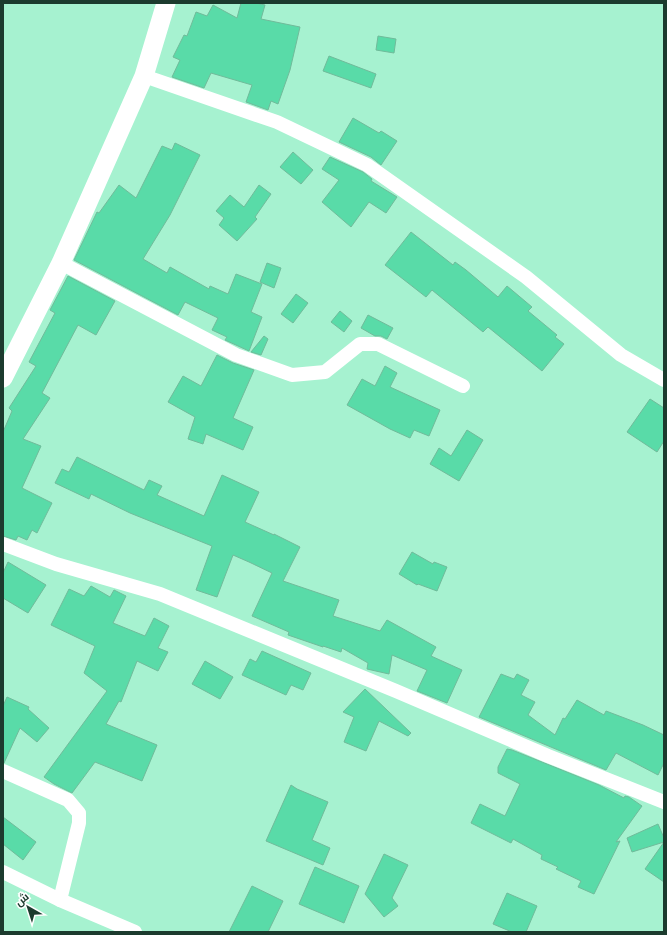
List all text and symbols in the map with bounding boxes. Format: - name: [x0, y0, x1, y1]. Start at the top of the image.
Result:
- north arrow: [8, 887, 48, 927]
- text: ش: [11, 889, 32, 909]

